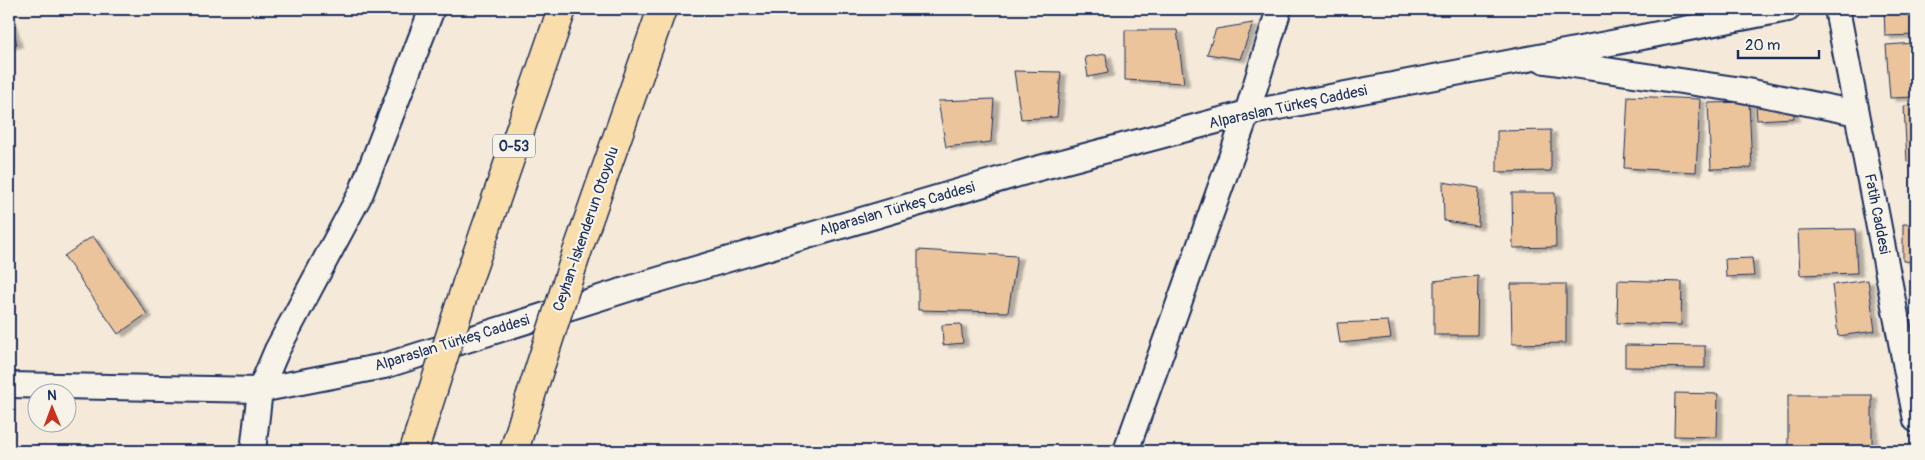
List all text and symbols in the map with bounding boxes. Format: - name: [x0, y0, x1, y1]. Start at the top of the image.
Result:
- scale bar: [1738, 28, 1819, 60]
- text: 20 m: [1745, 36, 1780, 55]
- street label: Alparaslan Türkeş Caddesi: [1207, 81, 1369, 133]
- road number: O-53: [493, 134, 535, 158]
- street label: Ceyhan-İskenderun Otoyolu: [549, 144, 623, 314]
- street label: Fatih Caddesi: [1860, 172, 1894, 256]
- street label: Alparaslan Türkeş Caddesi: [817, 178, 977, 240]
- street label: Alparaslan Türkeş Caddesi: [372, 310, 532, 376]
- north arrow: [28, 382, 78, 432]
- text: N: [47, 387, 57, 404]

